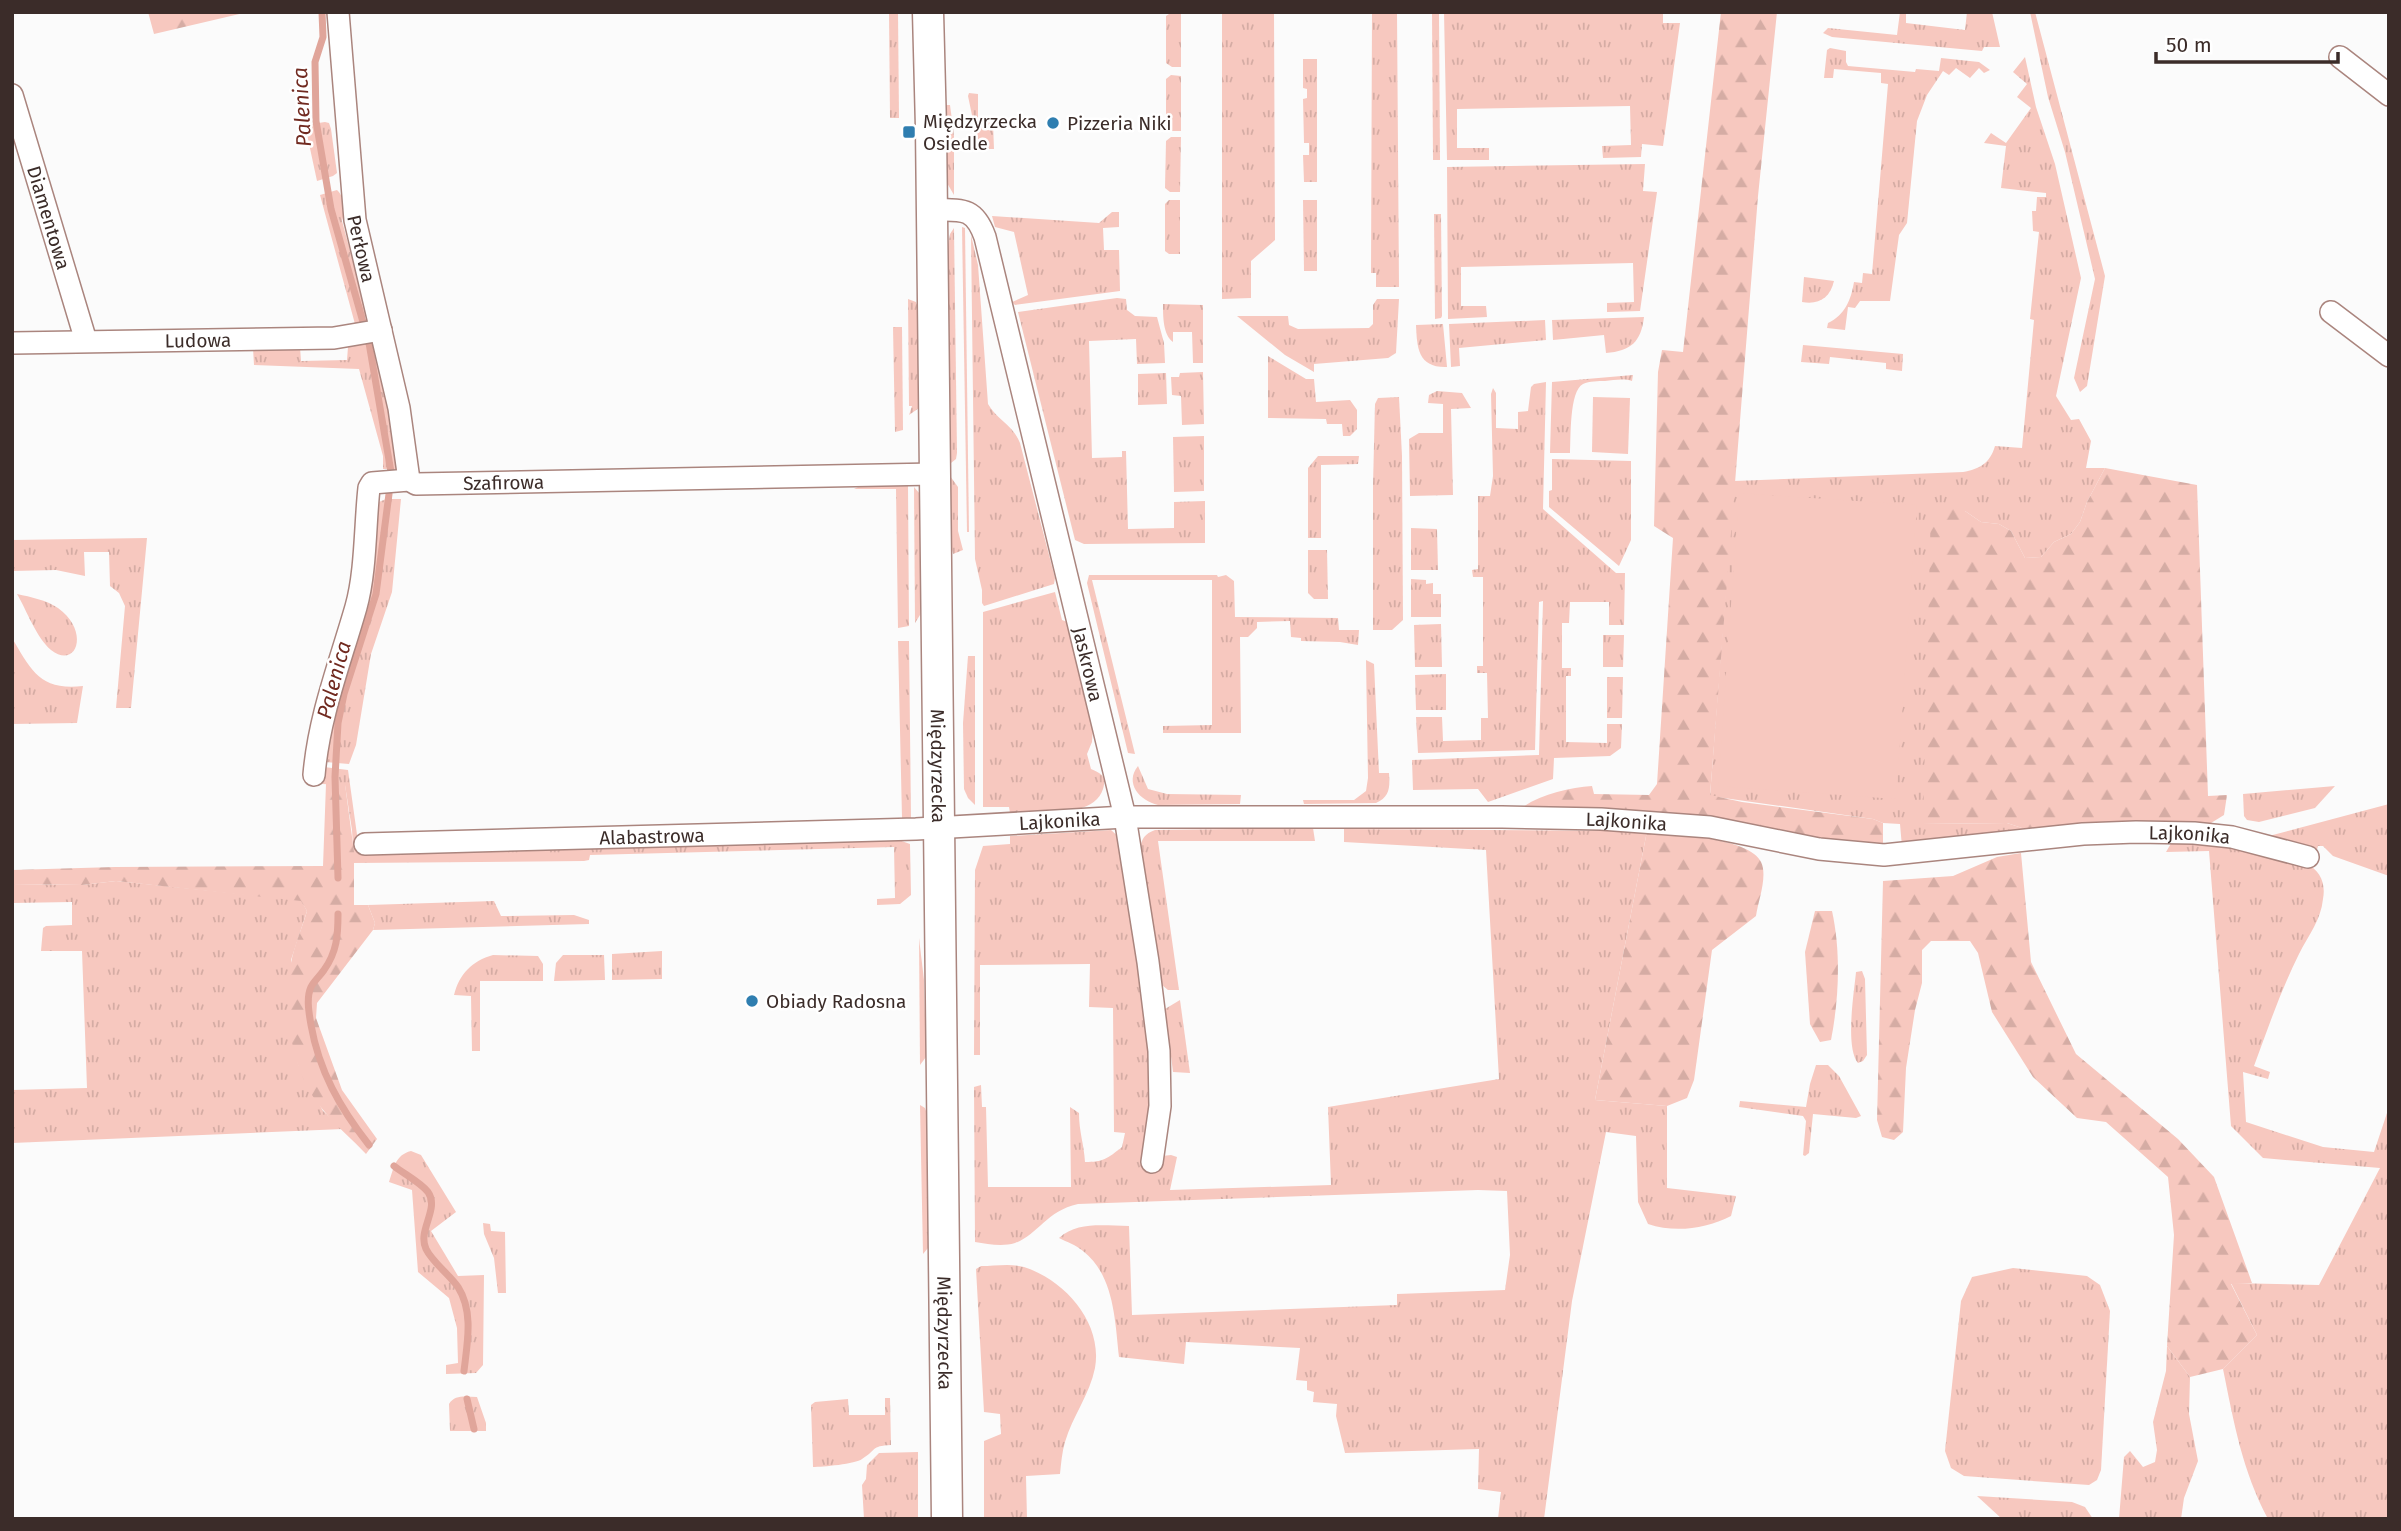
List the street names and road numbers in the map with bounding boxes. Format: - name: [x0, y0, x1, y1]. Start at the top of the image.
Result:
- street label: Diamentowa: [22, 163, 75, 272]
- street label: Perłowa: [343, 212, 381, 285]
- street label: Ludowa: [165, 328, 231, 352]
- street label: Szafirowa: [463, 470, 544, 495]
- street label: Jaskrowa: [1068, 625, 1108, 704]
- street label: Międzyrzecka: [926, 709, 950, 823]
- street label: Lajkonika: [1018, 807, 1101, 835]
- street label: Lajkonika: [1585, 807, 1668, 835]
- street label: Lajkonika: [2148, 821, 2231, 848]
- street label: Alabastrowa: [599, 823, 705, 849]
- street label: Międzyrzecka: [933, 1276, 957, 1390]

